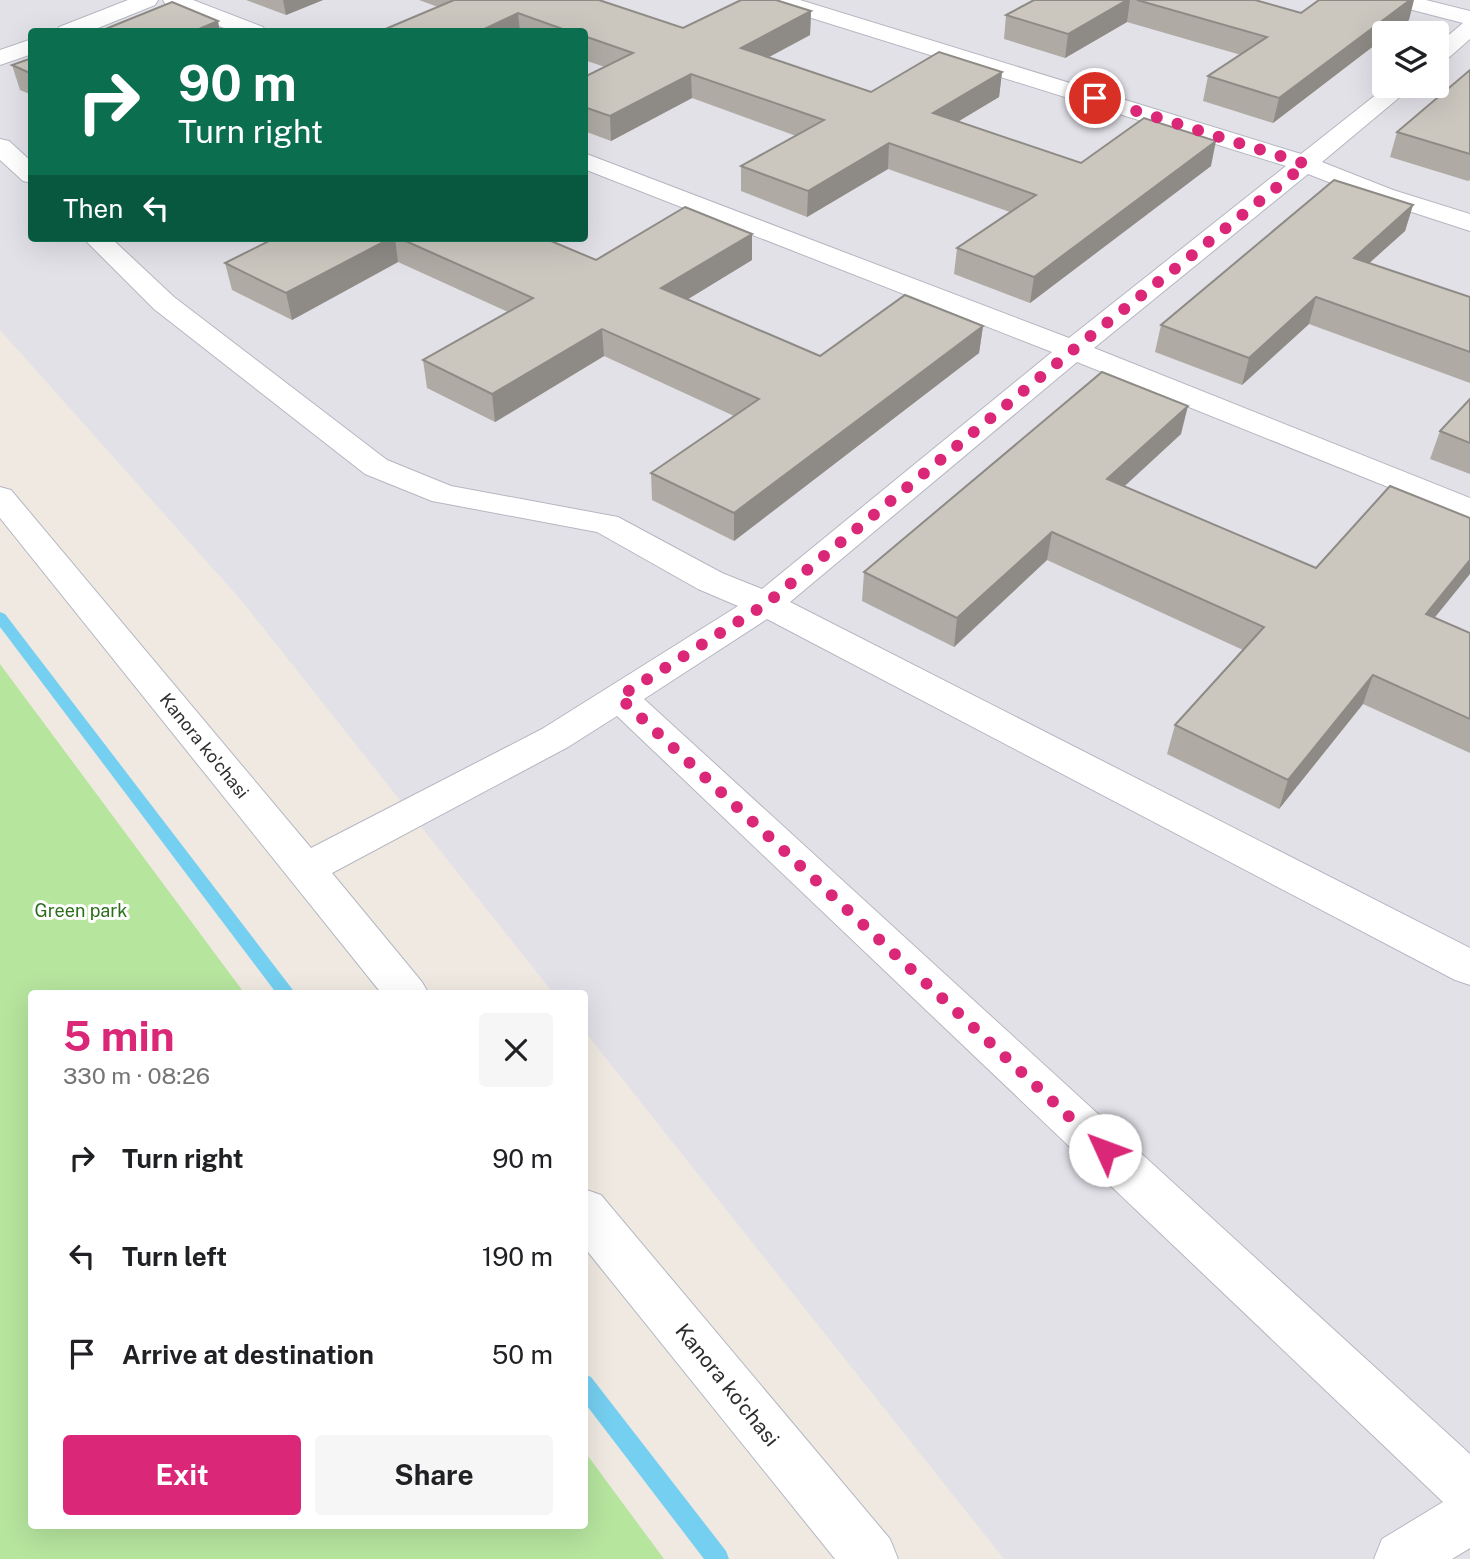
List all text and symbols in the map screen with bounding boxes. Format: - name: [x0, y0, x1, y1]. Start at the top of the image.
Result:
- map controls: [1372, 21, 1449, 98]
- button: layers: [1372, 21, 1449, 98]
- text: 90 m: [178, 54, 297, 112]
- icon: right: [63, 56, 154, 147]
- pin: [1065, 68, 1125, 128]
- icon: arrive: [1076, 79, 1114, 117]
- text: Turn right: [178, 113, 323, 150]
- icon: left: [137, 189, 175, 227]
- text: Then: [63, 193, 123, 224]
- street label: Kanora ko'chasi: [156, 689, 253, 802]
- park label: Green park: [35, 900, 127, 921]
- text: 5 min: [63, 1011, 175, 1060]
- button: close: [479, 1013, 553, 1087]
- text: 330 m · 08:26: [63, 1062, 210, 1089]
- position arrow: [1068, 1113, 1142, 1187]
- icon: right: [63, 1139, 101, 1177]
- text: Turn right: [122, 1143, 244, 1174]
- text: 90 m: [492, 1143, 553, 1174]
- icon: left: [63, 1237, 101, 1275]
- text: Turn left: [122, 1241, 227, 1272]
- text: 190 m: [482, 1241, 553, 1272]
- street label: Kanora ko'chasi: [670, 1318, 784, 1451]
- icon: arrive: [63, 1335, 101, 1373]
- text: Arrive at destination: [122, 1339, 374, 1370]
- text: 50 m: [492, 1339, 553, 1370]
- button: Exit: [63, 1435, 301, 1515]
- button: Share: [315, 1435, 553, 1515]

